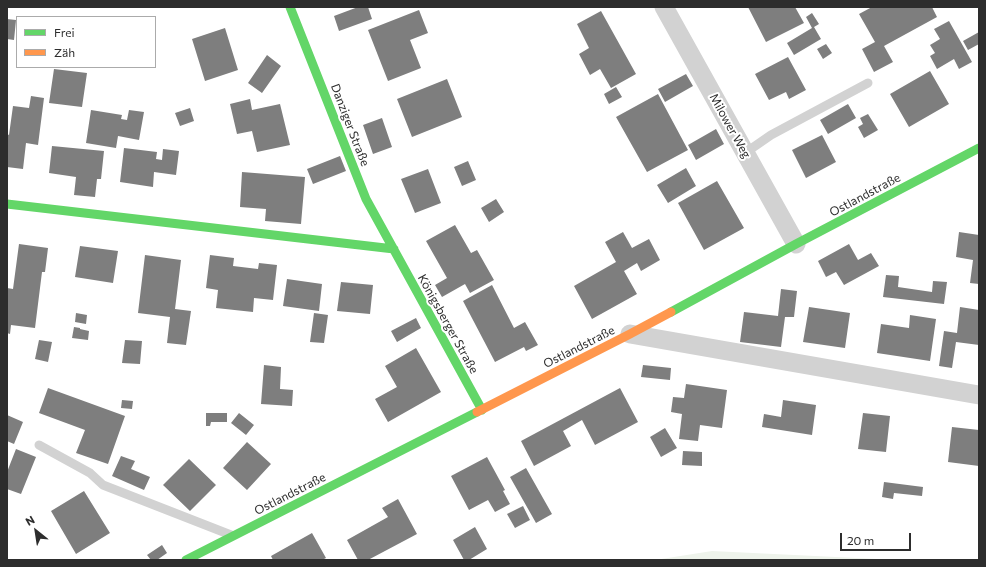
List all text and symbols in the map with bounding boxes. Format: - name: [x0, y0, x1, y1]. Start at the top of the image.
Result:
- legend: [16, 16, 156, 68]
- text: Frei: [54, 25, 75, 39]
- text: Zäh: [54, 45, 75, 59]
- street label: Danziger Straße: [328, 82, 372, 168]
- street label: Milower Weg: [706, 91, 754, 161]
- street label: Ostlandstraße: [827, 170, 903, 220]
- street label: Königsberger Straße: [415, 272, 481, 376]
- street label: Ostlandstraße: [541, 323, 617, 371]
- street label: Ostlandstraße: [252, 470, 328, 518]
- north arrow: [16, 511, 56, 551]
- text: N: [23, 512, 37, 528]
- scale bar: [842, 525, 913, 551]
- text: 20 m: [847, 533, 874, 547]

